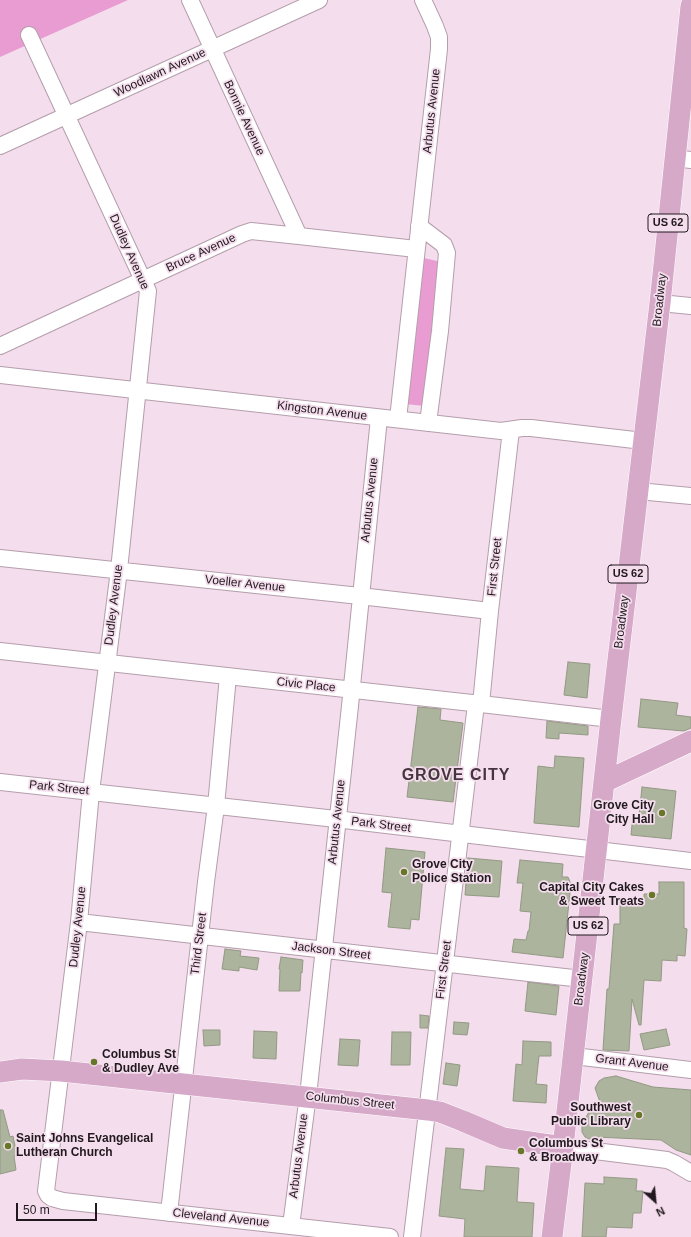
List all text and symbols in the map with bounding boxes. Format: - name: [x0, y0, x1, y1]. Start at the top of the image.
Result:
- street label: Woodlawn Avenue: [112, 45, 208, 101]
- street label: Arbutus Avenue: [420, 68, 444, 154]
- street label: Bonnie Avenue: [220, 78, 268, 158]
- street label: Dudley Avenue: [106, 212, 152, 292]
- road number: US 62: [648, 214, 688, 232]
- street label: Bruce Avenue: [164, 231, 238, 275]
- street label: Broadway: [650, 273, 670, 327]
- street label: Kingston Avenue: [276, 398, 368, 424]
- street label: Arbutus Avenue: [358, 457, 382, 543]
- street label: First Street: [485, 537, 505, 597]
- street label: Dudley Avenue: [102, 564, 126, 646]
- road number: US 62: [608, 565, 648, 583]
- street label: Voeller Avenue: [204, 573, 286, 595]
- street label: Broadway: [612, 595, 632, 649]
- street label: Civic Place: [276, 675, 336, 695]
- district label: GROVE CITY: [402, 766, 510, 786]
- street label: Park Street: [28, 778, 90, 798]
- street label: Arbutus Avenue: [325, 779, 349, 865]
- place label: Grove City City Hall: [593, 799, 654, 827]
- marker: Grove City City Hall: [657, 808, 667, 818]
- street label: Park Street: [350, 814, 412, 836]
- place label: Grove City Police Station: [412, 858, 491, 886]
- marker: Grove City Police Station: [399, 867, 409, 877]
- place label: Capital City Cakes & Sweet Treats: [539, 881, 644, 909]
- street label: Dudley Avenue: [67, 886, 89, 968]
- marker: Capital City Cakes & Sweet Treats: [647, 890, 657, 900]
- street label: Third Street: [188, 912, 210, 976]
- road number: US 62: [568, 917, 608, 935]
- street label: Jackson Street: [291, 939, 371, 963]
- street label: First Street: [433, 940, 455, 1000]
- street label: Broadway: [572, 952, 592, 1006]
- place label: Columbus St & Dudley Ave: [102, 1048, 179, 1076]
- street label: Grant Avenue: [594, 1051, 670, 1075]
- marker: Columbus St & Dudley Ave: [89, 1057, 99, 1067]
- street label: Columbus Street: [305, 1089, 395, 1113]
- place label: Southwest Public Library: [551, 1101, 631, 1129]
- marker: Southwest Public Library: [634, 1110, 644, 1120]
- street label: Arbutus Avenue: [287, 1113, 311, 1199]
- place label: Saint Johns Evangelical Lutheran Church: [16, 1132, 153, 1160]
- place label: Columbus St & Broadway: [529, 1137, 603, 1165]
- marker: Saint Johns Evangelical Lutheran Church: [3, 1141, 13, 1151]
- marker: Columbus St & Broadway: [516, 1146, 526, 1156]
- north arrow: [635, 1181, 675, 1221]
- scale bar: [18, 1195, 99, 1221]
- text: 50 m: [23, 1203, 50, 1217]
- text: N: [654, 1205, 667, 1219]
- street label: Cleveland Avenue: [172, 1206, 270, 1230]

